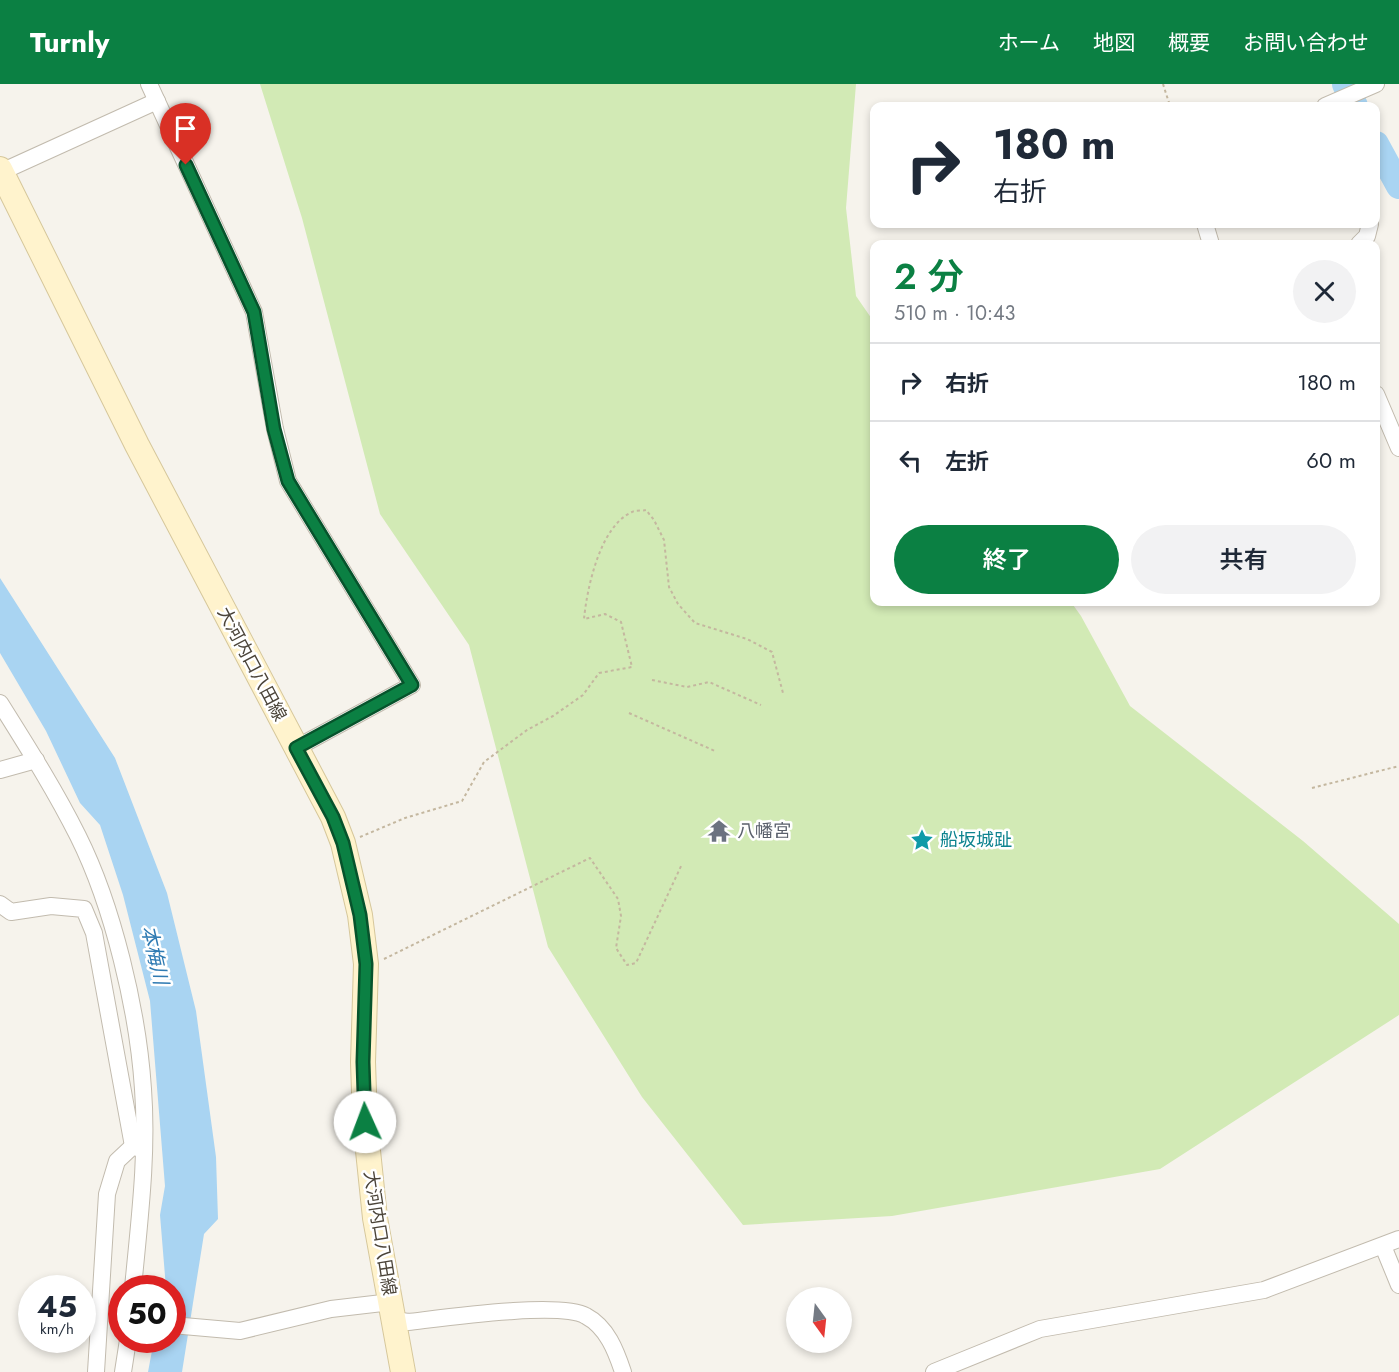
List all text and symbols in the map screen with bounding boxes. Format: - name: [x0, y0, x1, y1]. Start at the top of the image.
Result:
- text: Turnly: [30, 22, 109, 63]
- text: ホーム: [998, 28, 1060, 58]
- text: 地図: [1093, 28, 1135, 58]
- text: 概要: [1168, 28, 1210, 58]
- text: お問い合わせ: [1243, 28, 1369, 58]
- pin: [160, 103, 211, 165]
- icon: arrive: [169, 112, 202, 145]
- text: 180 m: [993, 114, 1116, 175]
- icon: right: [894, 126, 972, 204]
- text: 右折: [993, 172, 1047, 211]
- text: 2 分: [894, 250, 963, 302]
- button: close: [1293, 260, 1356, 323]
- text: 510 m · 10:43: [894, 299, 1015, 328]
- icon: right: [894, 366, 927, 399]
- text: 180 m: [1297, 366, 1356, 398]
- text: 右折: [945, 367, 989, 399]
- icon: left: [894, 444, 927, 477]
- text: 60 m: [1306, 444, 1356, 476]
- text: 左折: [945, 445, 989, 477]
- button: 終了: [894, 525, 1119, 594]
- button: 共有: [1131, 525, 1356, 594]
- street label: 大河内口八田線: [211, 602, 293, 726]
- temple icon: 八幡宮: [706, 818, 732, 844]
- place label: 八幡宮: [737, 818, 791, 844]
- place icon: 船坂城趾: [909, 827, 935, 853]
- place label: 船坂城趾: [940, 827, 1012, 853]
- water label: 本梅川: [134, 923, 176, 990]
- position arrow: [333, 1090, 397, 1154]
- street label: 大河内口八田線: [357, 1169, 403, 1297]
- speed limit sign: 50: [108, 1275, 186, 1353]
- text: 45: [37, 1285, 77, 1328]
- north arrow: [786, 1287, 852, 1353]
- map controls: [786, 1287, 852, 1353]
- text: km/h: [40, 1318, 74, 1340]

